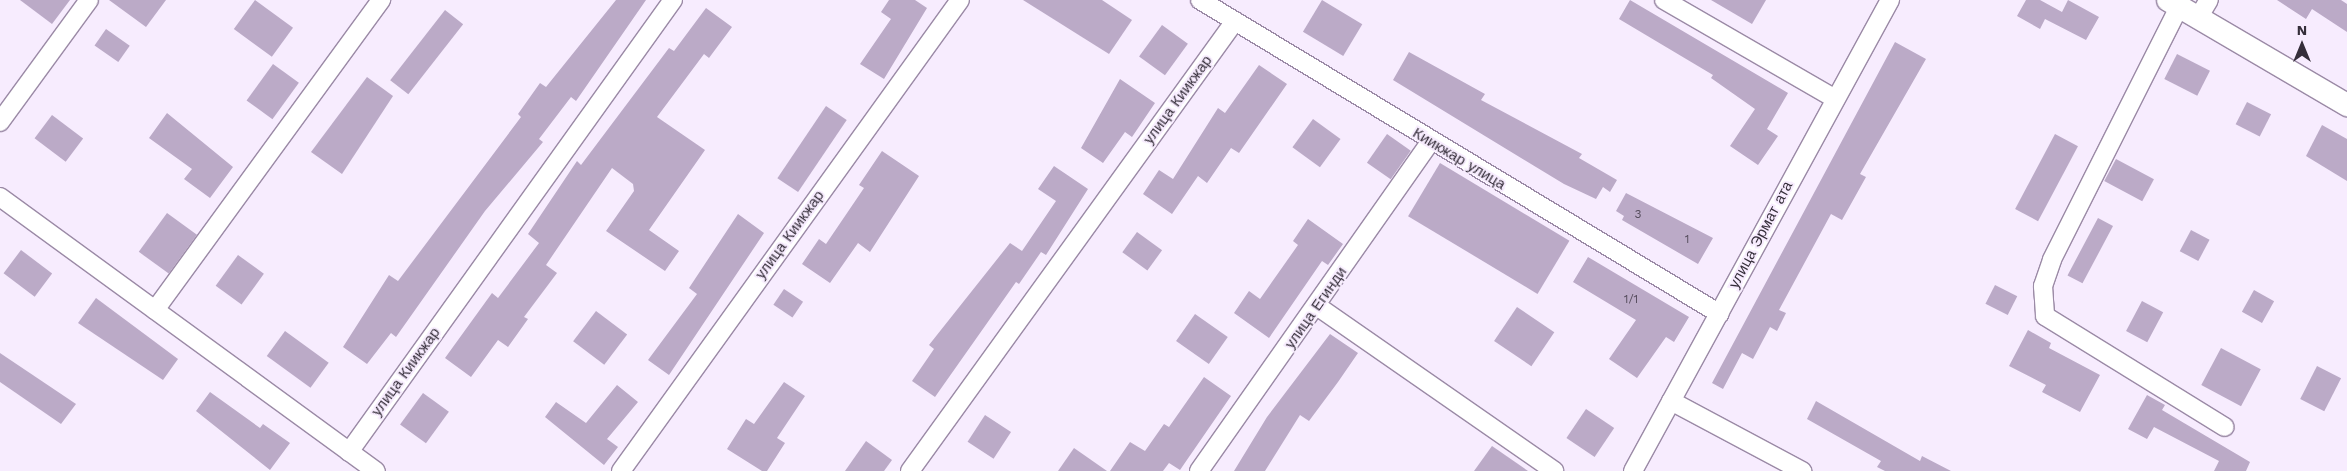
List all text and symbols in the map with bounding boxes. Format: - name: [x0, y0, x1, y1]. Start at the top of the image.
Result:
- north arrow: [2277, 20, 2327, 70]
- text: N: [2297, 22, 2307, 38]
- street label: улица Киикжар: [1140, 52, 1216, 148]
- street label: Киикжар улица: [1409, 124, 1509, 194]
- street label: улица Эрмат ата: [1725, 178, 1797, 292]
- street label: улица Киикжар: [752, 187, 828, 283]
- house number: 3: [1635, 208, 1641, 222]
- house number: 1: [1685, 233, 1689, 247]
- street label: улица Егинди: [1281, 264, 1351, 352]
- house number: 1/1: [1624, 293, 1638, 307]
- street label: улица Киикжар: [368, 324, 444, 420]

